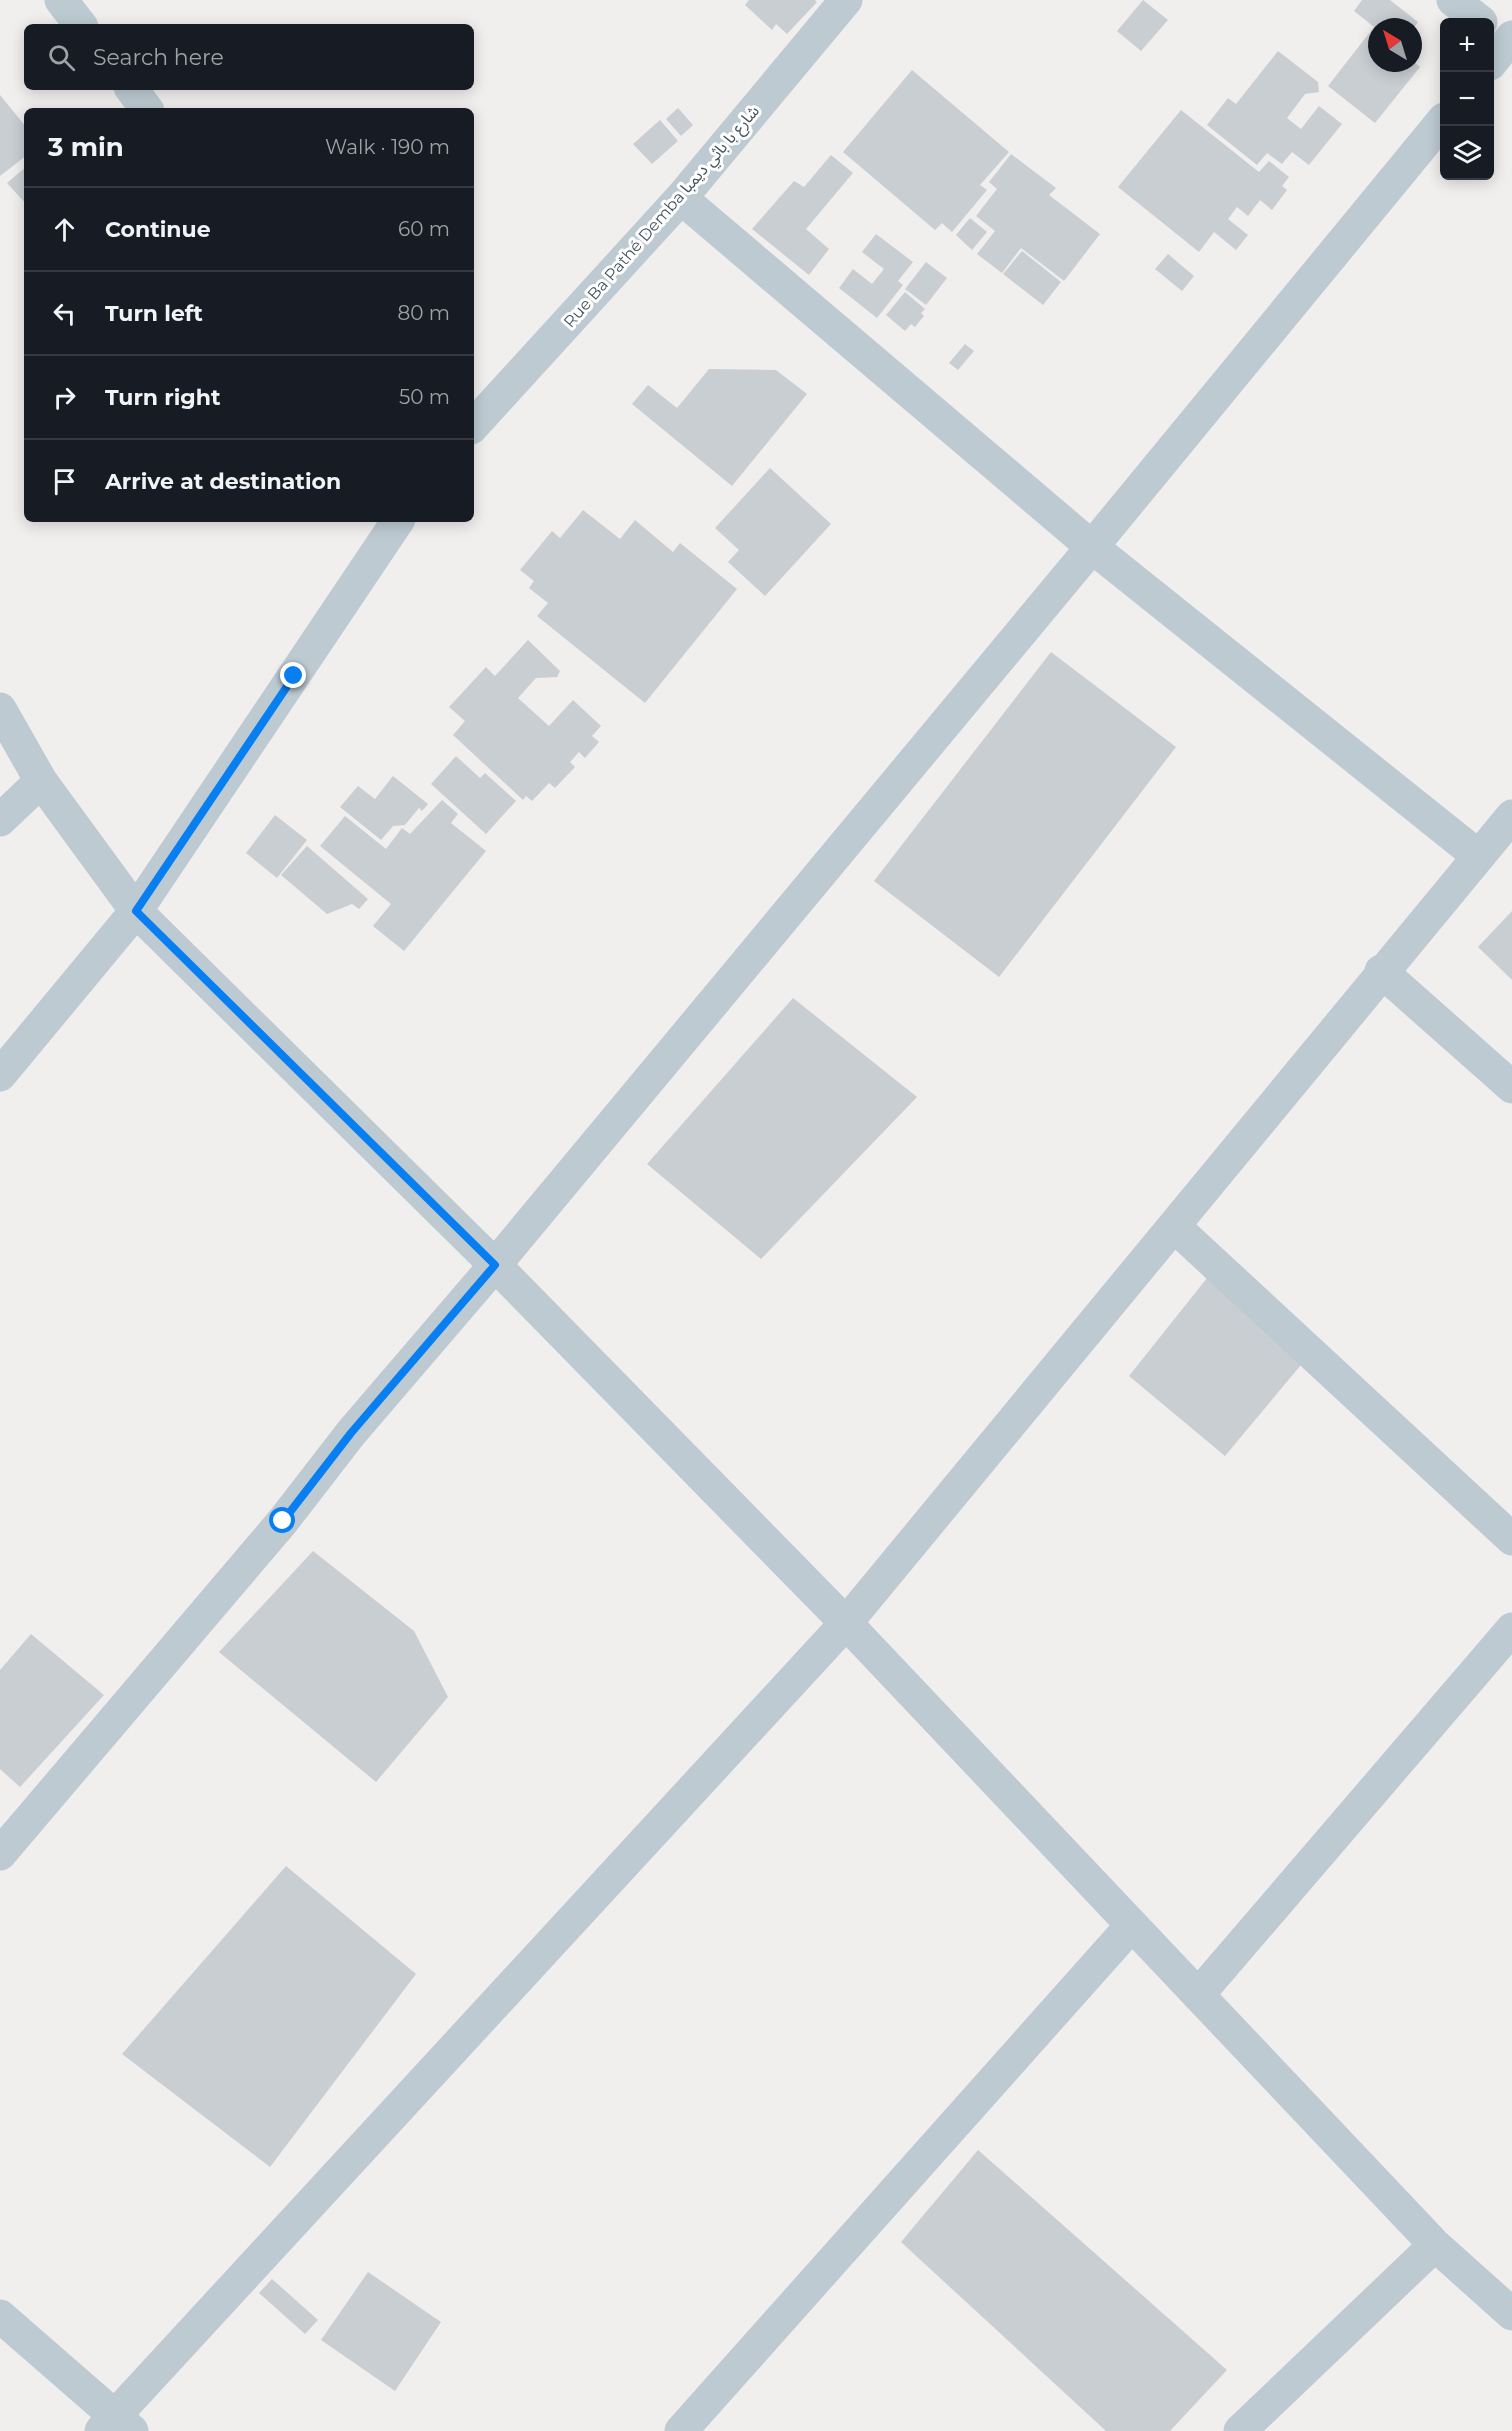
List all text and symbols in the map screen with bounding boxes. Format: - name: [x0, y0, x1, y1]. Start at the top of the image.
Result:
- north arrow: [1368, 18, 1422, 72]
- map controls: [1440, 18, 1494, 180]
- button: +: [1440, 18, 1494, 72]
- search box: [24, 24, 474, 90]
- icon: search: [45, 41, 78, 74]
- text: Search here: [93, 44, 224, 71]
- button: −: [1440, 72, 1494, 126]
- street label: Rue Ba Pathé Demba شارع با باثي ديمبا: [560, 101, 765, 333]
- button: layers: [1440, 126, 1494, 180]
- text: 3 min: [48, 131, 124, 163]
- text: Walk · 190 m: [325, 135, 450, 159]
- icon: ahead: [48, 213, 81, 246]
- text: Continue: [105, 216, 211, 243]
- text: 60 m: [398, 217, 450, 241]
- icon: left: [48, 297, 81, 330]
- text: Turn left: [105, 300, 203, 327]
- text: 80 m: [398, 301, 450, 325]
- icon: right: [48, 381, 81, 414]
- text: Turn right: [105, 384, 220, 411]
- text: 50 m: [399, 385, 450, 409]
- icon: arrive: [48, 465, 81, 498]
- text: Arrive at destination: [105, 468, 341, 495]
- route end: [280, 662, 306, 688]
- route start: [269, 1507, 295, 1533]

